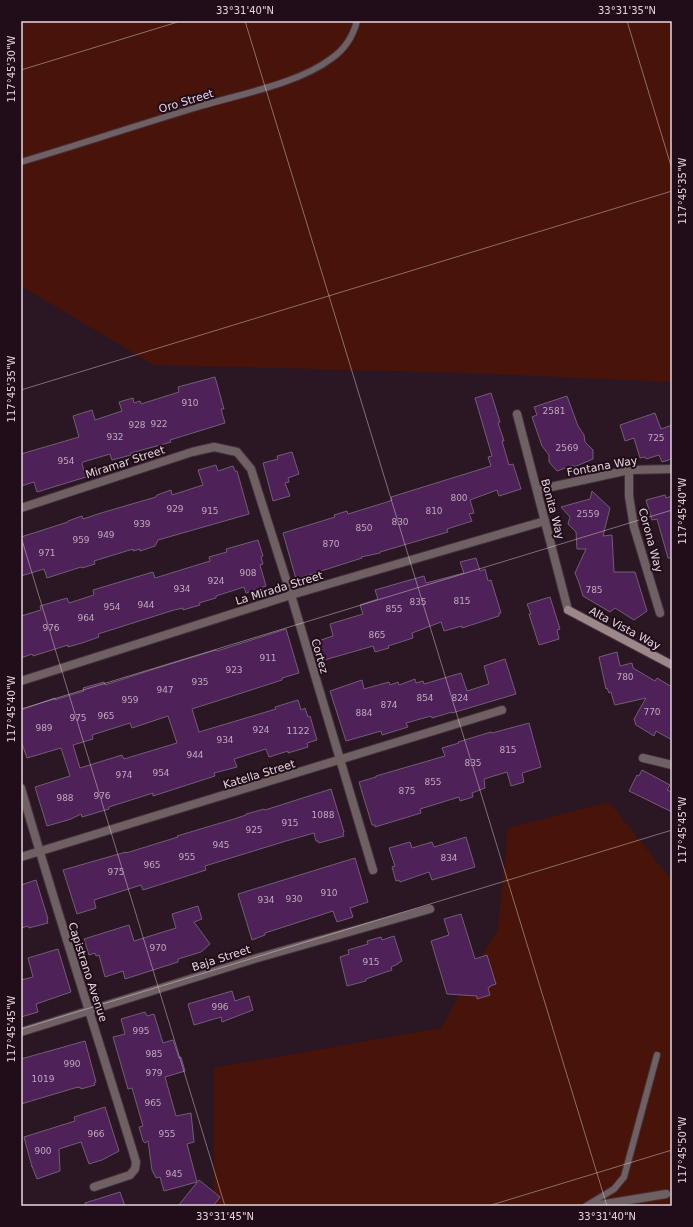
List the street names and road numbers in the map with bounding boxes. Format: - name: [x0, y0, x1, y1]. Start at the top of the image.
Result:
- street label: Oro Street: [157, 87, 216, 116]
- street label: Miramar Street: [84, 443, 167, 481]
- street label: Fontana Way: [566, 454, 639, 479]
- street label: Bonita Way: [538, 477, 567, 541]
- street label: Corona Way: [636, 507, 665, 574]
- street label: La Mirada Street: [234, 569, 325, 608]
- street label: Alta Vista Way: [587, 604, 663, 653]
- street label: Cortez: [308, 637, 331, 675]
- street label: Katella Street: [222, 757, 297, 792]
- street label: Capistrano Avenue: [65, 921, 110, 1024]
- street label: Baja Street: [190, 943, 253, 974]

